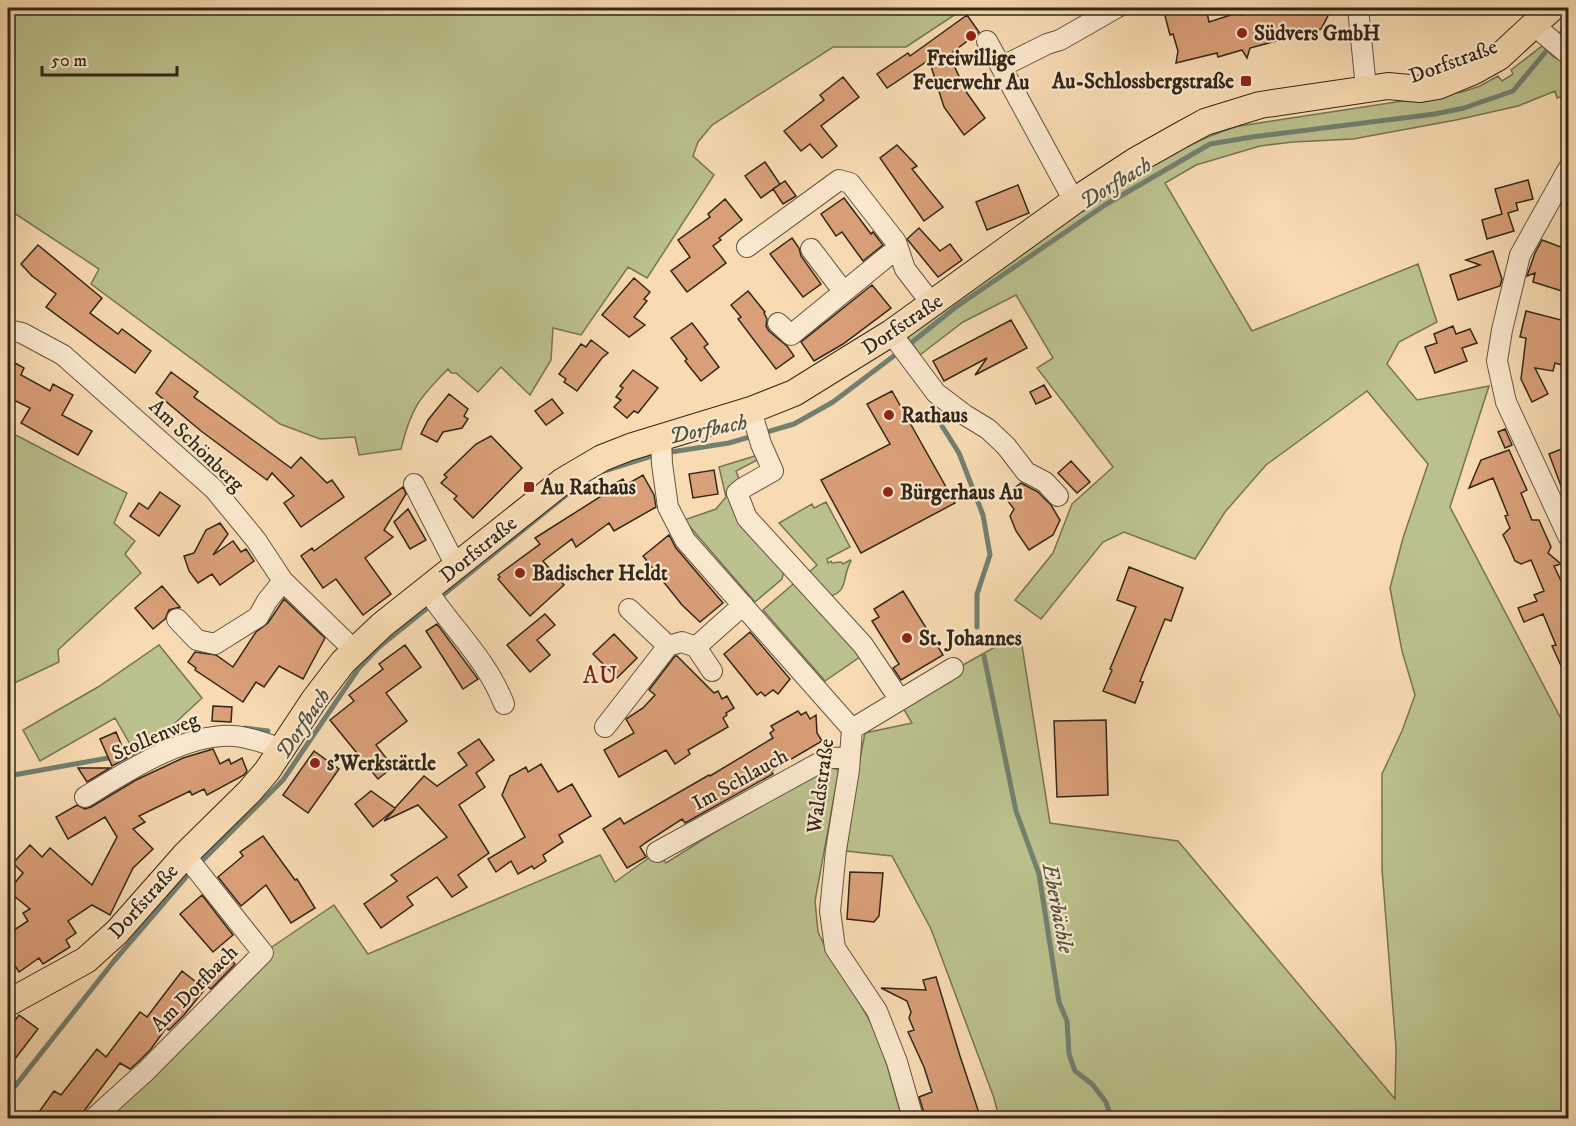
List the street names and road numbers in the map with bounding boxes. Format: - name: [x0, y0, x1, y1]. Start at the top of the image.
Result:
- street label: Dorfstraße: [1406, 34, 1501, 90]
- street label: Dorfstraße: [857, 288, 948, 361]
- street label: Am Schönberg: [143, 394, 250, 498]
- street label: Dorfstraße: [435, 510, 523, 589]
- street label: Stollenweg: [108, 707, 204, 767]
- street label: Waldstraße: [801, 737, 841, 836]
- street label: Im Schlauch: [688, 743, 793, 817]
- street label: Dorfstraße: [103, 859, 184, 945]
- street label: Am Dorfbach: [146, 940, 244, 1038]

